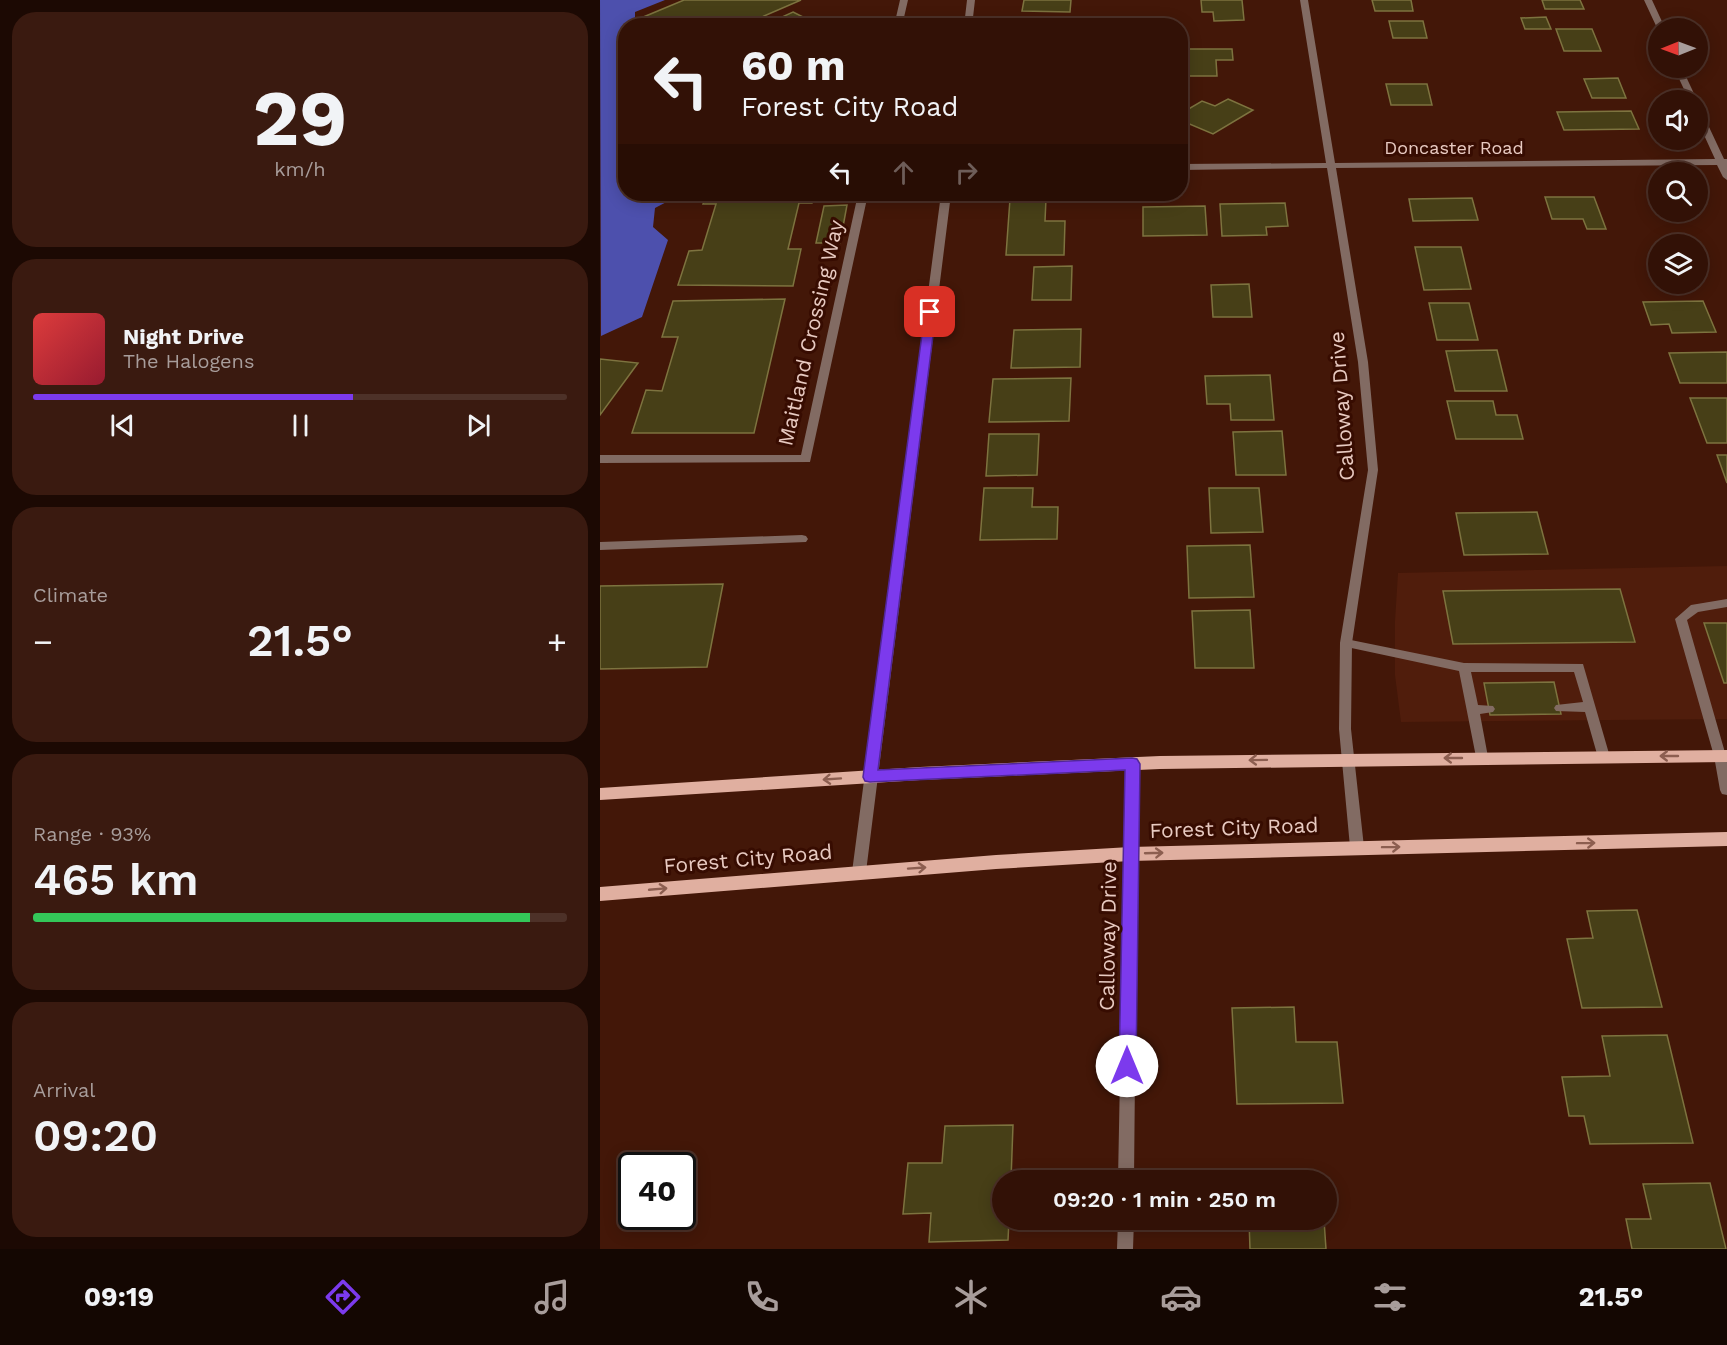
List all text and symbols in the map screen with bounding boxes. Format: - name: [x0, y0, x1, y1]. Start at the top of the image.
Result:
- north arrow: [1648, 18, 1708, 78]
- map controls: [1648, 18, 1708, 294]
- text: 60 m: [741, 41, 845, 90]
- icon: left: [642, 42, 720, 120]
- text: 29: [253, 72, 347, 164]
- button: sound: [1648, 90, 1708, 150]
- text: Forest City Road: [741, 91, 959, 123]
- street label: Doncaster Road: [1384, 137, 1524, 158]
- icon: left: [824, 156, 857, 189]
- icon: ahead: [887, 156, 920, 189]
- icon: right: [950, 156, 983, 189]
- text: km/h: [274, 157, 326, 181]
- button: search: [1648, 162, 1708, 222]
- street label: Maitland Crossing Way: [772, 217, 849, 448]
- button: layers: [1648, 234, 1708, 294]
- pin: [904, 286, 955, 337]
- icon: arrive: [913, 295, 946, 328]
- text: Night Drive: [123, 324, 244, 349]
- street label: Calloway Drive: [1324, 330, 1359, 482]
- text: The Halogens: [123, 349, 255, 373]
- icon: previous: [106, 409, 139, 442]
- icon: pause: [284, 409, 317, 442]
- icon: next: [462, 409, 495, 442]
- text: Climate: [33, 583, 108, 607]
- text: 21.5°: [247, 614, 353, 667]
- text: −: [33, 622, 53, 661]
- text: +: [547, 622, 567, 661]
- one-way arrow: [1659, 750, 1679, 762]
- one-way arrow: [1443, 752, 1463, 764]
- one-way arrow: [1248, 754, 1268, 766]
- one-way arrow: [823, 774, 842, 785]
- street label: Forest City Road: [1149, 812, 1319, 843]
- text: Range · 93%: [33, 822, 151, 846]
- one-way arrow: [1575, 837, 1595, 848]
- street label: Forest City Road: [663, 839, 833, 878]
- one-way arrow: [1380, 841, 1400, 852]
- one-way arrow: [1143, 847, 1163, 859]
- text: 465 km: [33, 853, 199, 906]
- street label: Calloway Drive: [1094, 861, 1121, 1011]
- one-way arrow: [907, 862, 927, 873]
- one-way arrow: [648, 883, 668, 894]
- position arrow: [1095, 1034, 1159, 1098]
- text: Arrival: [33, 1078, 95, 1102]
- text: 09:20: [33, 1109, 158, 1162]
- speed limit sign: 40: [618, 1152, 696, 1230]
- text: 09:20 · 1 min · 250 m: [1053, 1187, 1276, 1212]
- icon: directions: [322, 1276, 364, 1318]
- icon: music: [531, 1276, 573, 1318]
- icon: phone: [741, 1276, 783, 1318]
- icon: climate: [950, 1276, 992, 1318]
- icon: car: [1160, 1276, 1202, 1318]
- icon: filters: [1369, 1276, 1411, 1318]
- text: 09:19: [84, 1281, 154, 1313]
- text: 21.5°: [1579, 1281, 1643, 1313]

